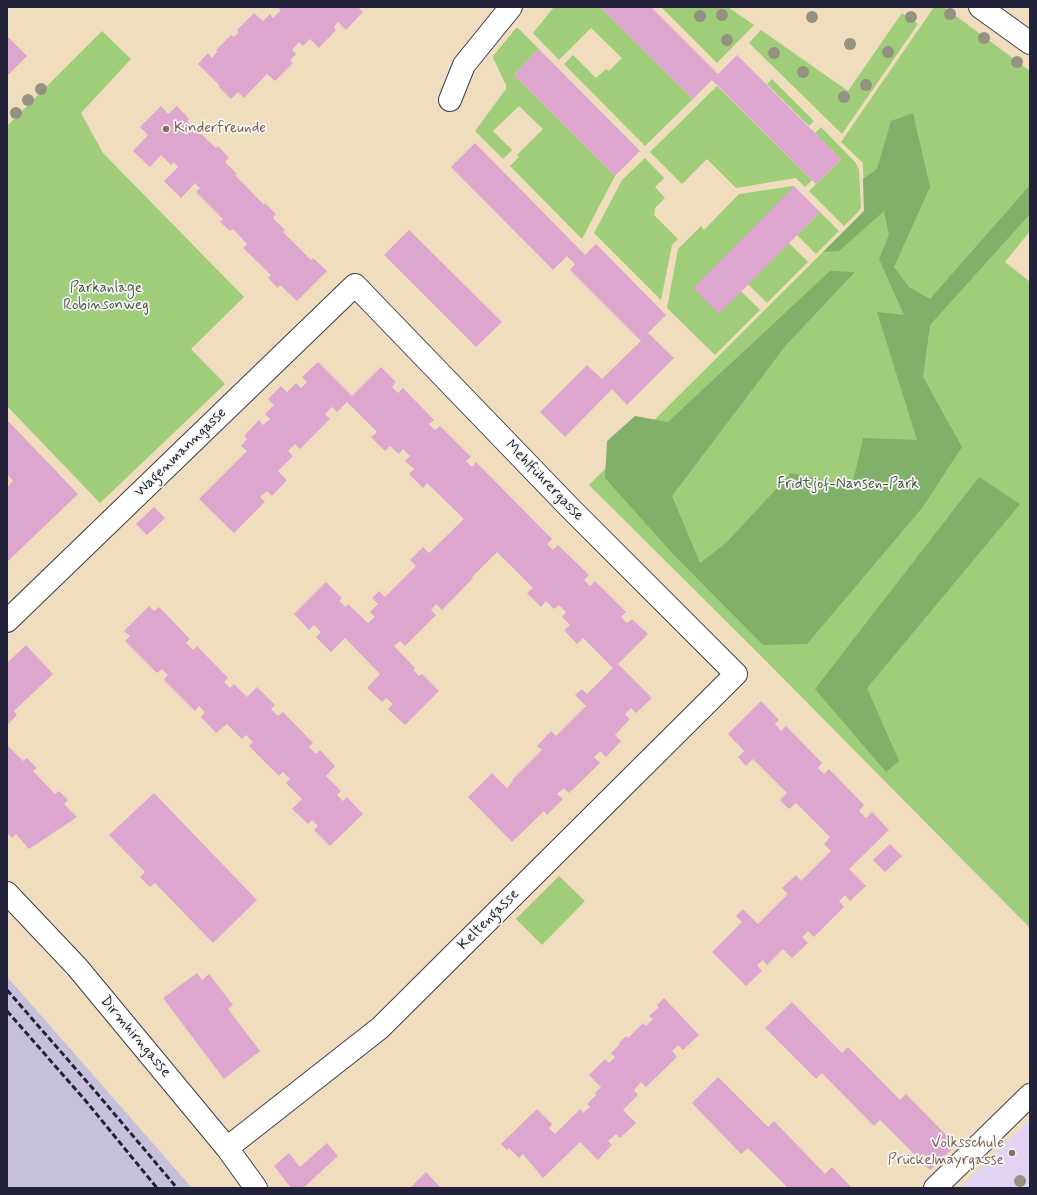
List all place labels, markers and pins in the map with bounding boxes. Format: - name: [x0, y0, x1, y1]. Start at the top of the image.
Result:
- place label: Kinderfreunde: [174, 120, 266, 138]
- marker: Kinderfreunde: [161, 124, 171, 134]
- place label: Volksschule Prückelmayrgasse: [888, 1135, 1004, 1170]
- marker: Volksschule Prückelmayrgasse: [1007, 1148, 1017, 1158]

